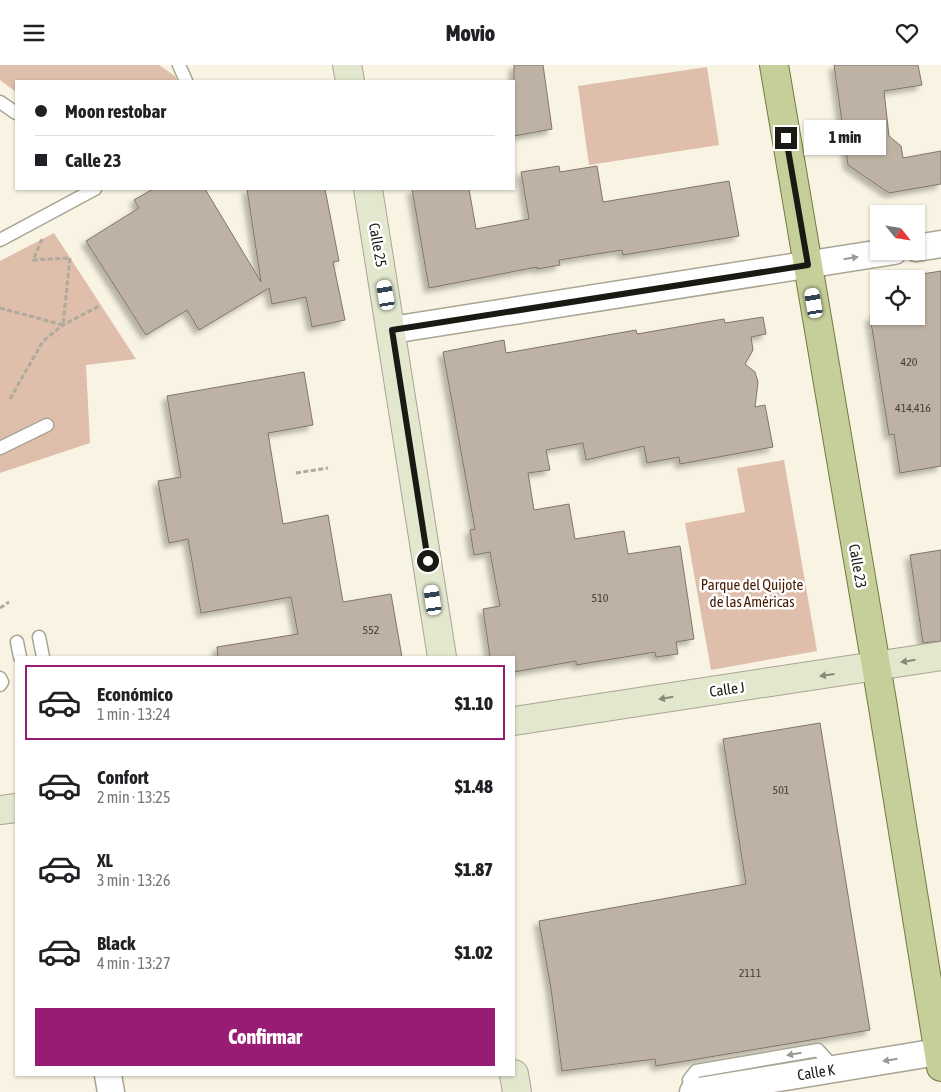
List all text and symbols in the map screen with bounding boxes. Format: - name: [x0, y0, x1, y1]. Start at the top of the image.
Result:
- icon: menu: [20, 19, 48, 47]
- icon: heart: [893, 19, 921, 47]
- text: Movio: [446, 20, 495, 46]
- text: Moon restobar: [65, 100, 166, 122]
- callout: 1 min: [804, 121, 886, 155]
- route end: [775, 127, 797, 149]
- text: 1 min: [829, 128, 861, 146]
- text: Calle 23: [65, 149, 121, 171]
- north arrow: [870, 205, 925, 260]
- map controls: [870, 205, 925, 325]
- street label: Calle 25: [366, 222, 390, 268]
- one-way arrow: [843, 254, 859, 262]
- button: locate: [870, 270, 925, 325]
- car: [376, 279, 395, 311]
- car: [804, 287, 823, 319]
- house number: 420: [901, 355, 918, 369]
- house number: 414,416: [895, 401, 931, 415]
- street label: Calle 23: [846, 543, 870, 589]
- route start: [417, 550, 439, 572]
- park label: Parque del Quijote de las Américas: [701, 576, 803, 610]
- car: [423, 584, 442, 616]
- house number: 510: [592, 591, 609, 605]
- house number: 552: [363, 623, 379, 637]
- one-way arrow: [900, 658, 916, 666]
- one-way arrow: [819, 671, 835, 679]
- street label: Calle J: [708, 678, 746, 700]
- icon: car: [37, 680, 82, 725]
- text: Económico: [97, 683, 173, 705]
- text: $1.10: [455, 692, 493, 714]
- one-way arrow: [658, 694, 674, 702]
- text: 1 min · 13:24: [97, 705, 170, 723]
- icon: car: [37, 763, 82, 808]
- text: Confort: [97, 766, 149, 788]
- text: $1.48: [455, 775, 493, 797]
- house number: 501: [773, 783, 790, 797]
- text: 2 min · 13:25: [97, 788, 170, 806]
- icon: car: [37, 846, 82, 891]
- text: XL: [97, 849, 113, 871]
- text: $1.87: [455, 858, 493, 880]
- text: 3 min · 13:26: [97, 871, 170, 889]
- icon: car: [37, 929, 82, 974]
- text: Black: [97, 932, 135, 954]
- text: $1.02: [455, 941, 493, 963]
- text: 4 min · 13:27: [97, 954, 170, 972]
- house number: 2111: [739, 966, 762, 980]
- button: Confirmar: [35, 1008, 495, 1066]
- one-way arrow: [785, 1051, 801, 1059]
- one-way arrow: [882, 1057, 898, 1065]
- street label: Calle K: [796, 1061, 837, 1083]

